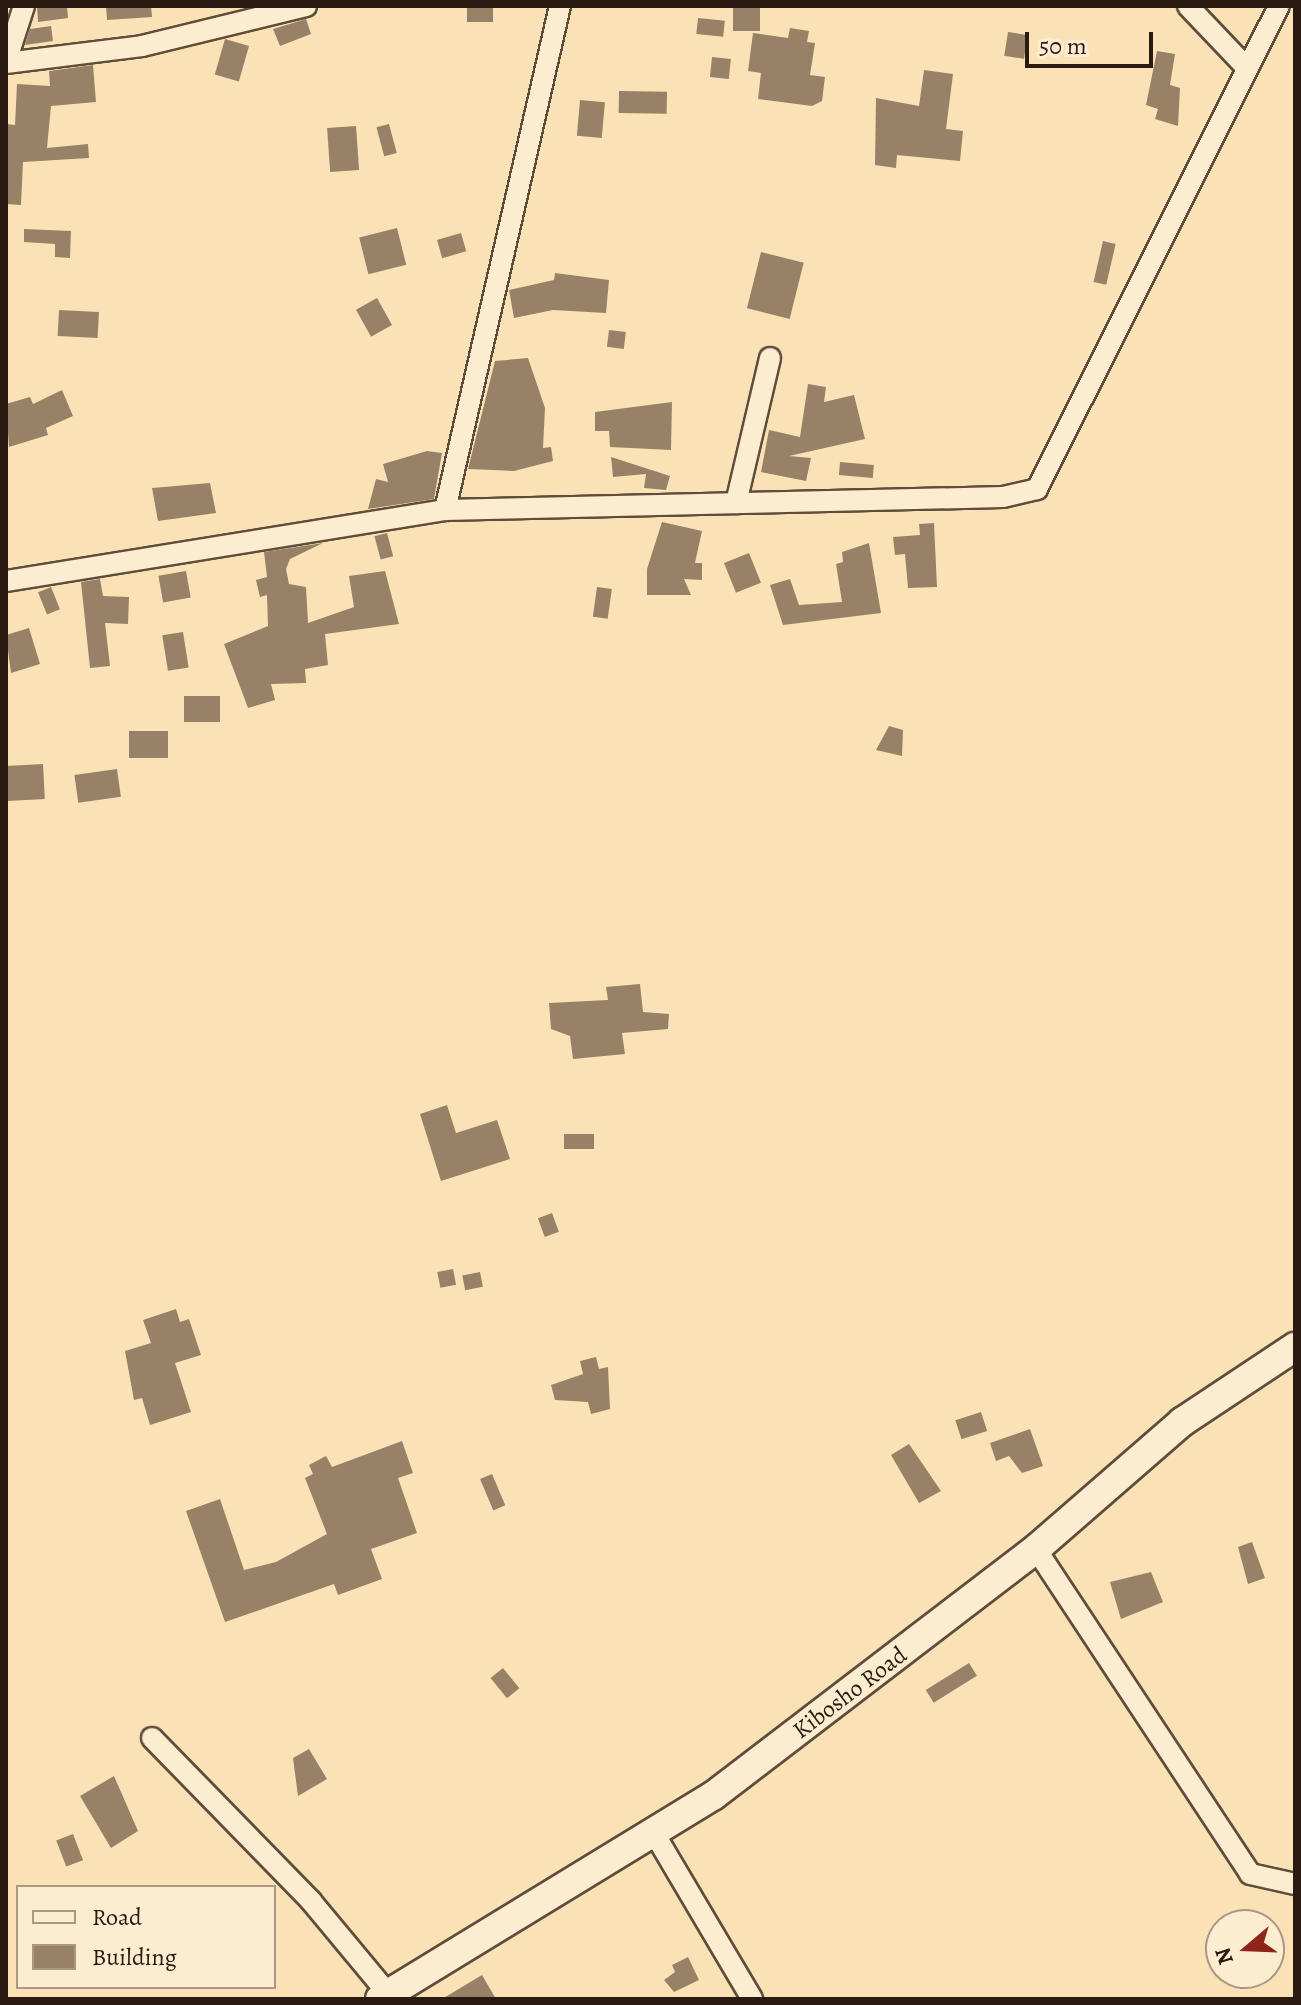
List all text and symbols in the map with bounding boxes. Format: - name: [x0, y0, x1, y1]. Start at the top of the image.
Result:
- scale bar: [1029, 16, 1157, 66]
- text: 50 m: [1039, 30, 1087, 62]
- street label: Kibosho Road: [787, 1641, 913, 1745]
- legend: [16, 1885, 276, 1989]
- text: Road: [92, 1901, 142, 1933]
- north arrow: [1205, 1909, 1285, 1989]
- text: Building: [92, 1941, 177, 1973]
- text: N: [1207, 1944, 1241, 1969]

